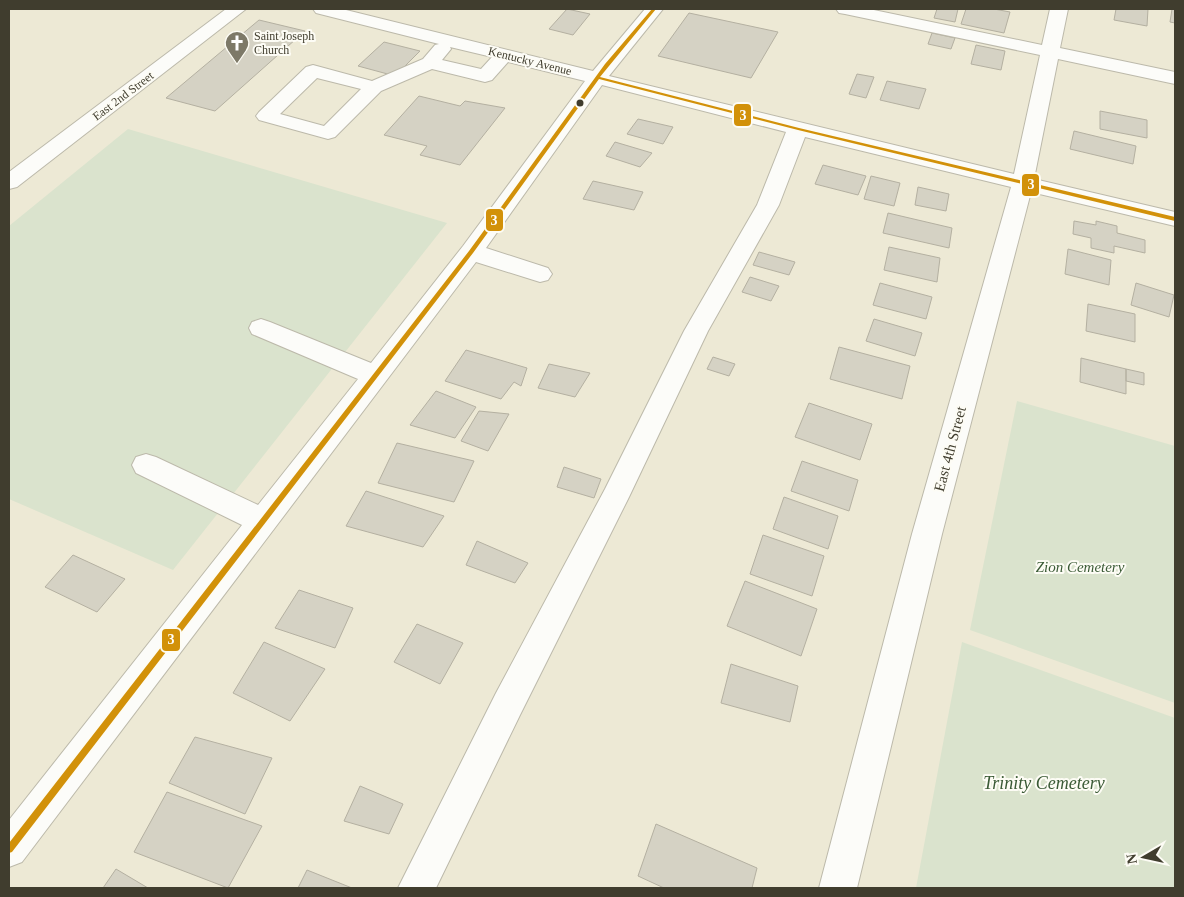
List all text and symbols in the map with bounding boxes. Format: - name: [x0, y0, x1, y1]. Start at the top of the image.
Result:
- place label: Saint Joseph Church: [254, 29, 314, 57]
- church icon: Saint Joseph Church: [224, 30, 250, 64]
- street label: Kentucky Avenue: [487, 44, 573, 78]
- street label: East 2nd Street: [90, 68, 157, 123]
- unlabelled marker: [575, 98, 585, 108]
- line badge: 3: [733, 103, 752, 127]
- text: 3: [740, 108, 747, 123]
- line badge: 3: [1021, 173, 1040, 197]
- text: 3: [1028, 177, 1035, 192]
- line badge: 3: [485, 208, 504, 232]
- text: 3: [491, 213, 498, 228]
- street label: East 4th Street: [931, 404, 969, 493]
- park label: Zion Cemetery: [1036, 559, 1125, 575]
- line badge: 3: [161, 628, 181, 652]
- text: 3: [168, 632, 175, 647]
- park label: Trinity Cemetery: [983, 773, 1105, 793]
- north arrow: [1119, 832, 1169, 882]
- text: N: [1123, 853, 1140, 865]

